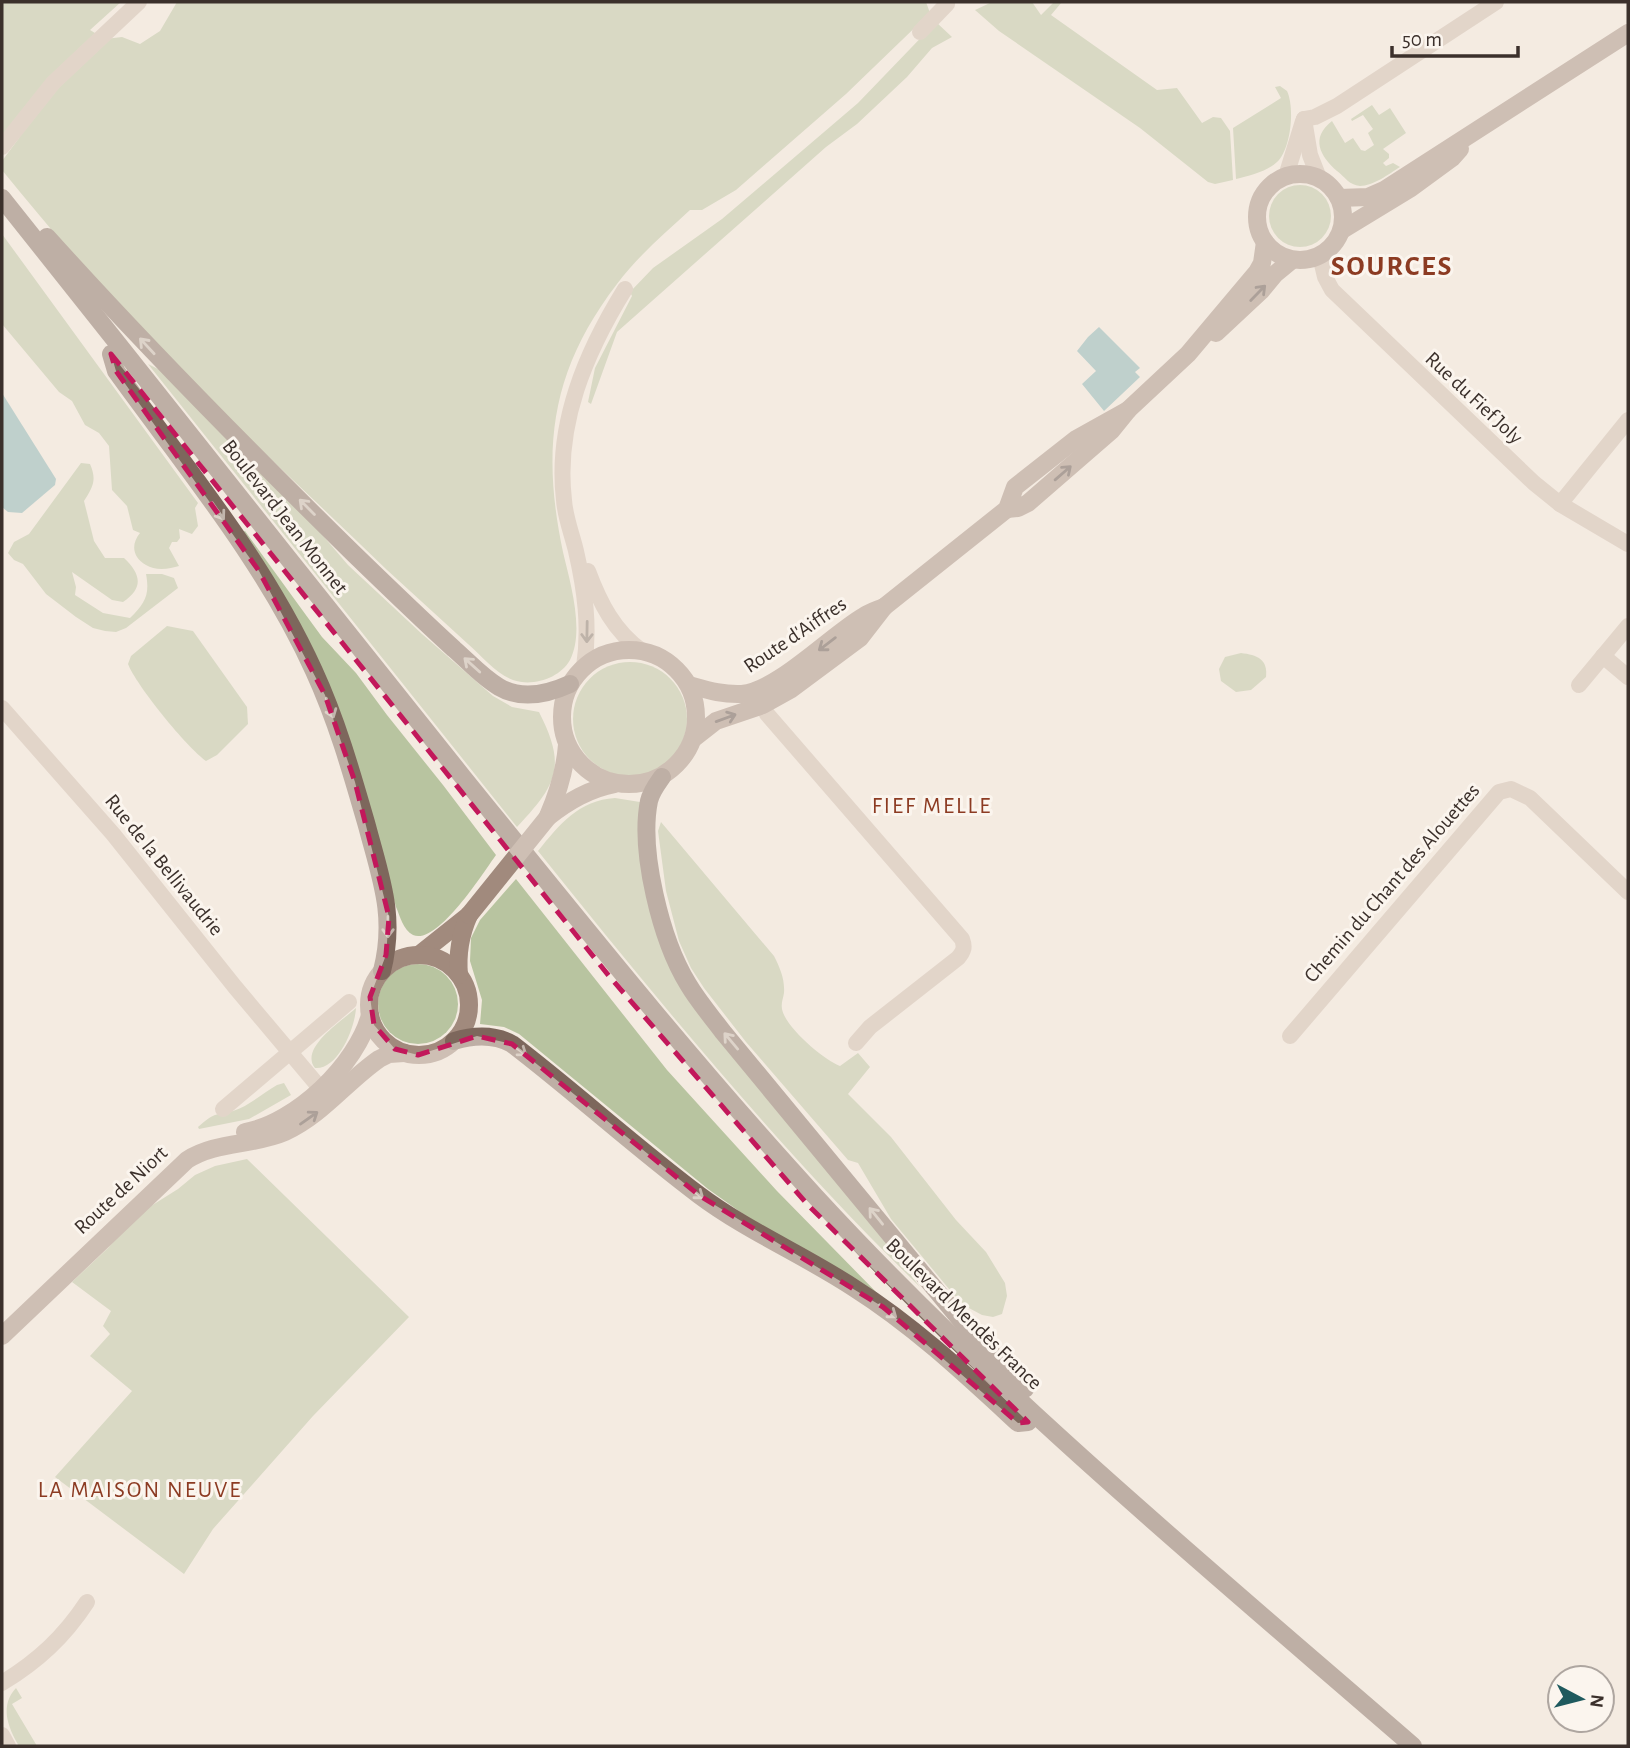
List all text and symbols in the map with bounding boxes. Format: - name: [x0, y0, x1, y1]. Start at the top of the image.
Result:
- scale bar: [1392, 14, 1518, 58]
- text: 50 m: [1402, 29, 1442, 50]
- district label: SOURCES: [1331, 253, 1453, 281]
- one-way arrow: [1249, 285, 1266, 302]
- one-way arrow: [139, 337, 156, 354]
- street label: Rue du Fief Joly: [1421, 348, 1527, 448]
- street label: Boulevard Jean Monnet: [218, 436, 352, 598]
- one-way arrow: [1054, 465, 1072, 481]
- one-way arrow: [299, 499, 316, 516]
- one-way arrow: [211, 501, 225, 520]
- street label: Route d'Aiffres: [740, 593, 850, 677]
- one-way arrow: [581, 620, 594, 643]
- one-way arrow: [818, 637, 837, 652]
- one-way arrow: [463, 657, 481, 673]
- one-way arrow: [324, 697, 337, 719]
- one-way arrow: [714, 711, 736, 723]
- street label: Chemin du Chant des Alouettes: [1300, 780, 1484, 986]
- street label: Rue de la Bellivaudrie: [101, 790, 227, 940]
- district label: FIEF MELLE: [872, 795, 992, 818]
- one-way arrow: [382, 916, 395, 939]
- one-way arrow: [723, 1032, 739, 1050]
- one-way arrow: [508, 1042, 527, 1056]
- one-way arrow: [299, 1111, 318, 1125]
- street label: Route de Niort: [71, 1142, 172, 1238]
- one-way arrow: [686, 1184, 704, 1199]
- one-way arrow: [868, 1208, 883, 1226]
- street label: Boulevard Mendès France: [882, 1234, 1046, 1394]
- one-way arrow: [879, 1304, 897, 1319]
- district label: LA MAISON NEUVE: [38, 1479, 242, 1502]
- north arrow: [1546, 1664, 1616, 1734]
- text: N: [1586, 1693, 1607, 1709]

